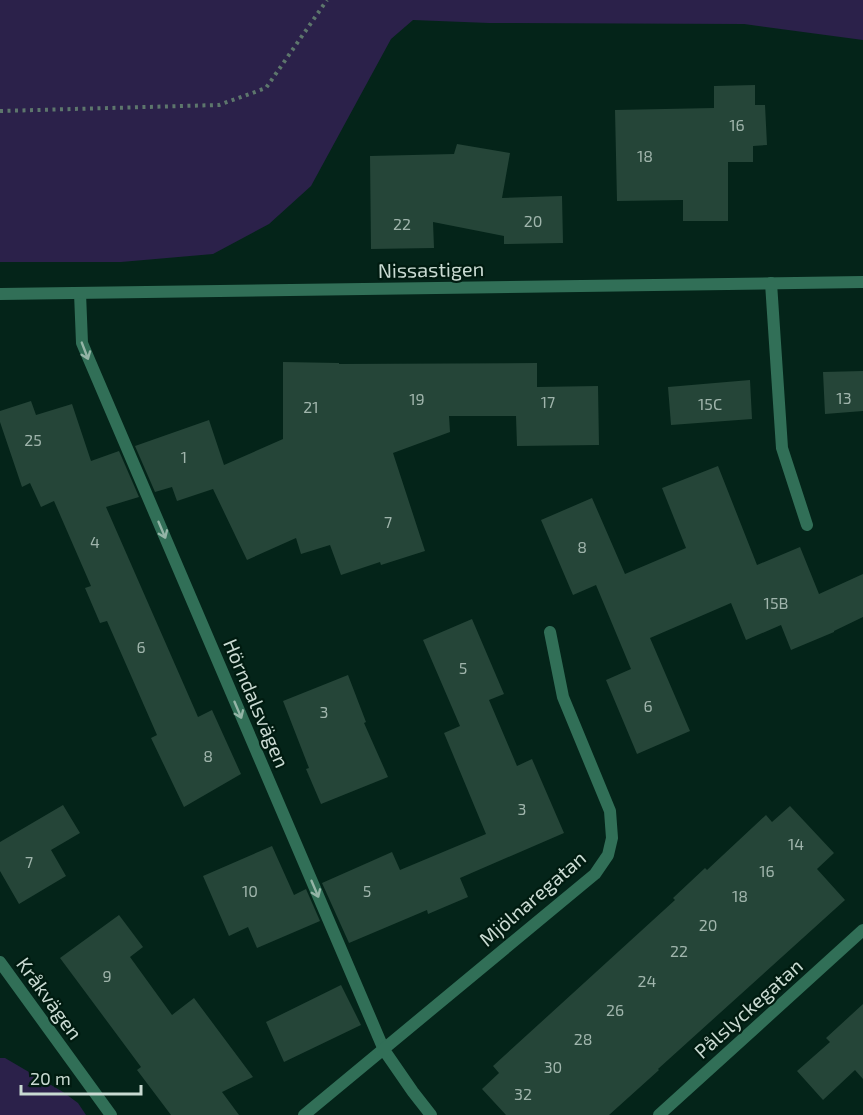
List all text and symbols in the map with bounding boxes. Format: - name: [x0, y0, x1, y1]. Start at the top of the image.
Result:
- house number: 16: [729, 115, 745, 134]
- house number: 18: [637, 146, 653, 165]
- house number: 20: [524, 211, 542, 230]
- house number: 22: [393, 214, 411, 233]
- street label: Nissastigen: [378, 256, 484, 282]
- one-way arrow: [80, 341, 91, 360]
- house number: 13: [836, 388, 852, 407]
- house number: 19: [409, 389, 425, 408]
- house number: 17: [541, 392, 555, 411]
- house number: 15C: [698, 394, 722, 413]
- house number: 21: [303, 397, 319, 416]
- house number: 25: [24, 430, 42, 449]
- house number: 1: [181, 447, 187, 466]
- house number: 7: [384, 512, 392, 531]
- one-way arrow: [157, 521, 168, 539]
- house number: 4: [90, 532, 100, 551]
- house number: 8: [577, 537, 587, 556]
- house number: 15B: [764, 593, 788, 612]
- street label: Hörndalsvägen: [219, 635, 295, 771]
- house number: 6: [136, 637, 146, 656]
- house number: 5: [459, 658, 467, 677]
- house number: 6: [643, 696, 653, 715]
- one-way arrow: [233, 700, 245, 718]
- house number: 3: [320, 702, 328, 721]
- house number: 8: [203, 746, 213, 765]
- house number: 3: [518, 799, 526, 818]
- house number: 14: [788, 834, 804, 853]
- street label: Mjölnaregatan: [474, 845, 590, 951]
- house number: 7: [25, 852, 33, 871]
- house number: 16: [759, 861, 775, 880]
- one-way arrow: [310, 879, 321, 897]
- house number: 10: [242, 881, 258, 900]
- house number: 5: [363, 881, 371, 900]
- house number: 18: [732, 886, 748, 905]
- house number: 20: [699, 915, 717, 934]
- house number: 22: [670, 941, 688, 960]
- street label: Kråkvägen: [12, 952, 88, 1044]
- street label: Pålslyckegatan: [689, 953, 807, 1063]
- house number: 9: [102, 966, 112, 985]
- house number: 24: [638, 971, 657, 990]
- house number: 26: [606, 1000, 624, 1019]
- house number: 28: [574, 1029, 592, 1048]
- house number: 30: [544, 1057, 562, 1076]
- scale bar: [21, 1058, 141, 1096]
- text: 20 m: [30, 1067, 71, 1089]
- house number: 32: [514, 1084, 532, 1103]

